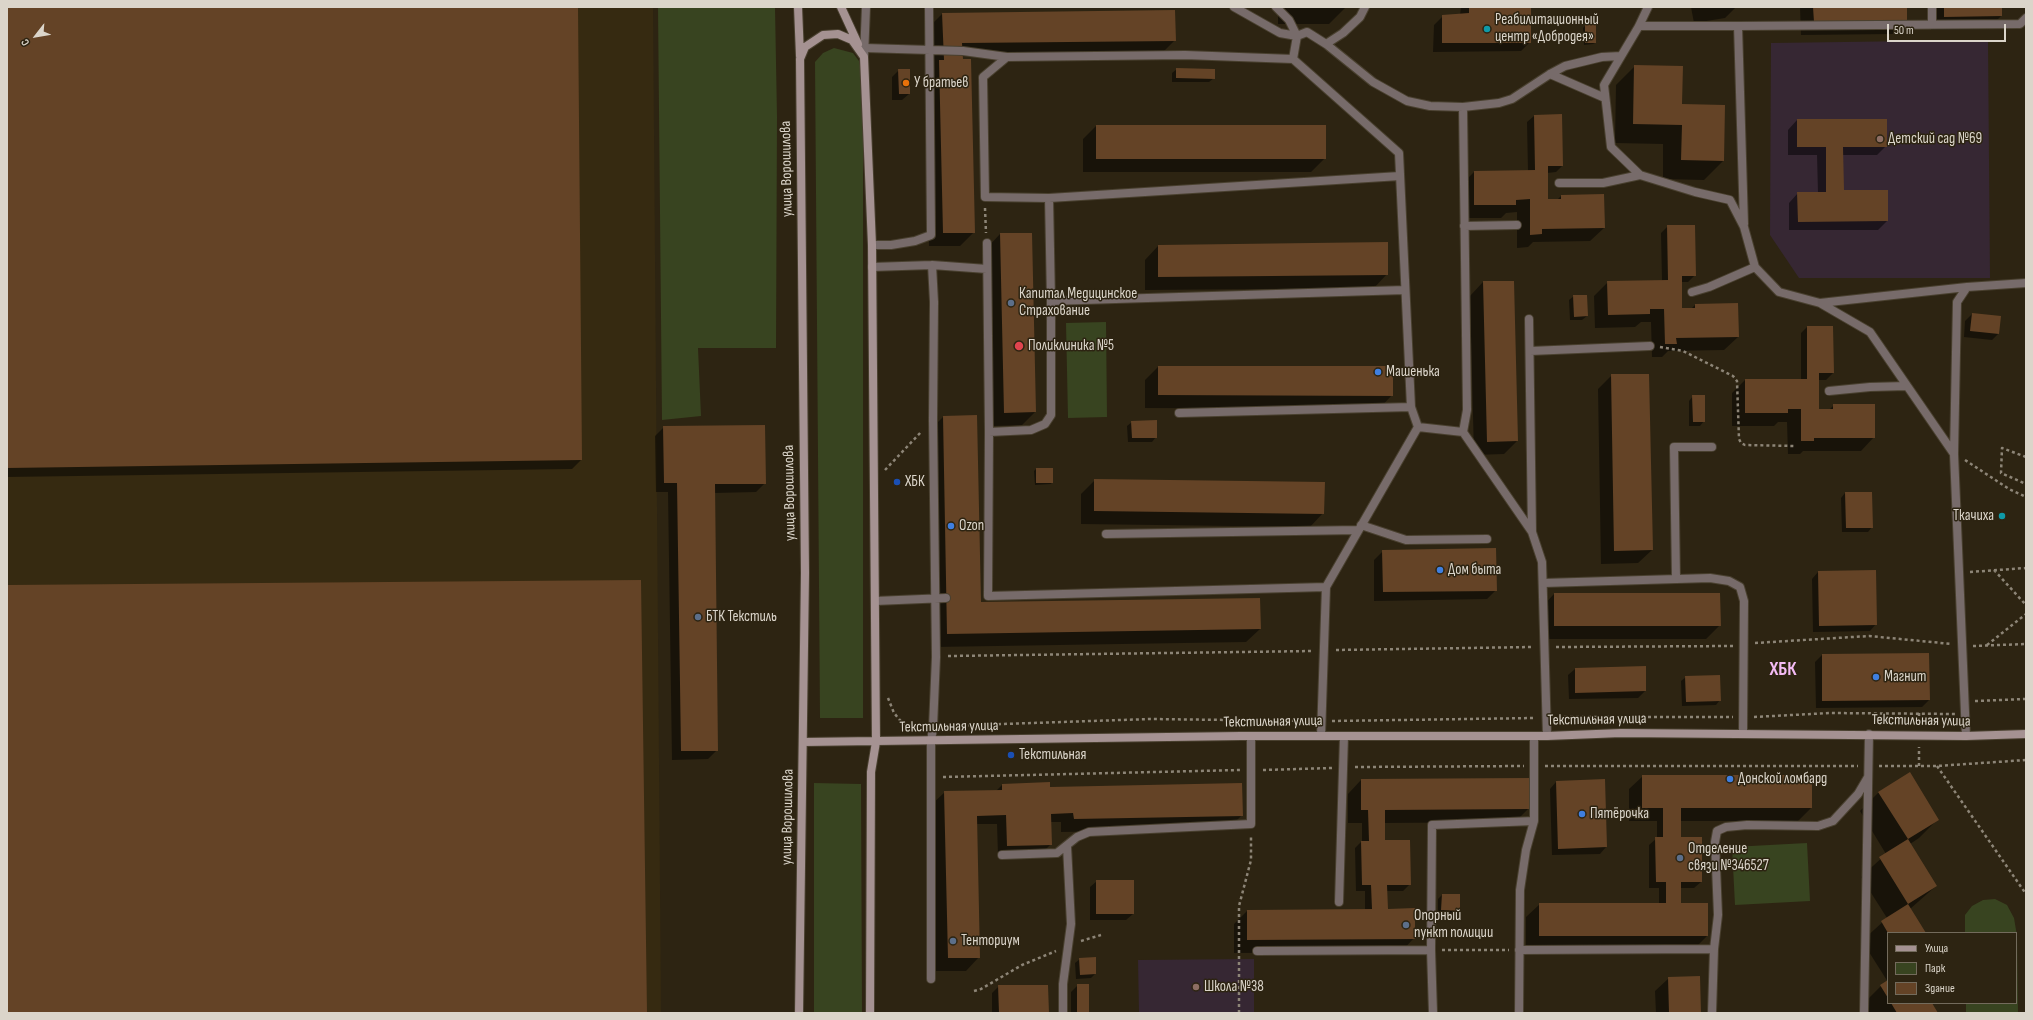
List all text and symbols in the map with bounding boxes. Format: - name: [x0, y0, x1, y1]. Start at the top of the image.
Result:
- place label: Реабилитационный центр «Добродея»: [1495, 11, 1599, 46]
- north arrow: [16, 16, 56, 56]
- scale bar: [1889, 16, 2008, 42]
- text: 50 m: [1894, 23, 1914, 38]
- marker: Реабилитационный центр «Добродея»: [1482, 24, 1492, 34]
- text: С: [18, 37, 32, 48]
- place label: У братьев: [914, 74, 969, 92]
- marker: У братьев: [901, 78, 911, 88]
- street label: улица Ворошилова: [777, 121, 797, 217]
- place label: Детский сад №69: [1888, 130, 1982, 148]
- marker: Детский сад №69: [1875, 134, 1885, 144]
- place label: Капитал Медицинское Страхование: [1019, 285, 1137, 320]
- marker: Капитал Медицинское Страхование: [1006, 298, 1016, 308]
- place label: Поликлиника №5: [1028, 337, 1114, 355]
- marker: Поликлиника №5: [1013, 340, 1025, 352]
- place label: Машенька: [1386, 363, 1440, 381]
- marker: Машенька: [1373, 367, 1383, 377]
- street label: улица Ворошилова: [780, 445, 800, 541]
- place label: ХБК: [905, 473, 925, 491]
- marker: ХБК: [892, 477, 902, 487]
- place label: Ткачиха: [1953, 507, 1994, 525]
- marker: Ткачиха: [1997, 511, 2007, 521]
- place label: Ozon: [959, 517, 984, 535]
- marker: Ozon: [946, 521, 956, 531]
- place label: Дом быта: [1448, 561, 1501, 579]
- marker: Дом быта: [1435, 565, 1445, 575]
- place label: БТК Текстиль: [706, 608, 777, 626]
- marker: БТК Текстиль: [693, 612, 703, 622]
- district label: ХБК: [1769, 659, 1797, 681]
- place label: Магнит: [1884, 668, 1926, 686]
- marker: Магнит: [1871, 672, 1881, 682]
- street label: Текстильная улица: [1547, 710, 1647, 730]
- street label: Текстильная улица: [1871, 711, 1971, 731]
- street label: Текстильная улица: [1223, 712, 1323, 732]
- street label: Текстильная улица: [899, 717, 999, 737]
- place label: Текстильная: [1019, 746, 1086, 764]
- marker: Текстильная: [1006, 750, 1016, 760]
- street label: улица Ворошилова: [778, 769, 798, 865]
- place label: Донской ломбард: [1738, 770, 1827, 788]
- marker: Донской ломбард: [1725, 774, 1735, 784]
- place label: Пятёрочка: [1590, 805, 1649, 823]
- marker: Пятёрочка: [1577, 809, 1587, 819]
- place label: Отделение связи №346527: [1688, 840, 1769, 875]
- marker: Отделение связи №346527: [1675, 853, 1685, 863]
- place label: Опорный пункт полиции: [1414, 907, 1493, 942]
- marker: Опорный пункт полиции: [1401, 920, 1411, 930]
- place label: Тенториум: [961, 932, 1020, 950]
- legend: [1887, 932, 2017, 1004]
- marker: Тенториум: [948, 936, 958, 946]
- text: Улица: [1925, 941, 1948, 956]
- text: Парк: [1925, 961, 1945, 976]
- place label: Школа №38: [1204, 978, 1264, 996]
- text: Здание: [1925, 981, 1955, 996]
- marker: Школа №38: [1191, 982, 1201, 992]

